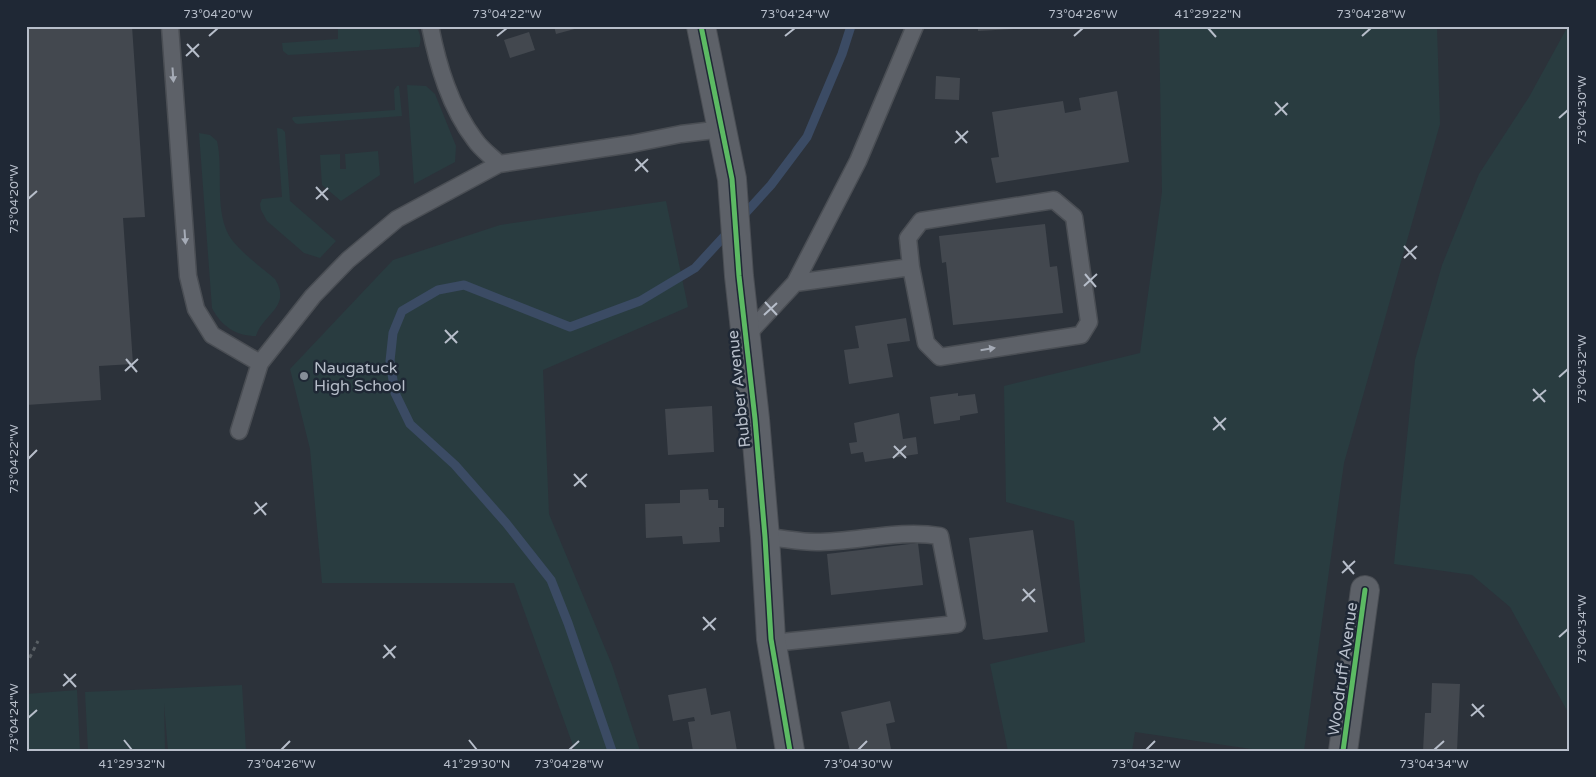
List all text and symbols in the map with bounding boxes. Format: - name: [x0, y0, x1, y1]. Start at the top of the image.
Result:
- text: 73°04'20"W: [183, 7, 253, 21]
- text: 73°04'22"W: [472, 7, 542, 21]
- text: 73°04'24"W: [760, 7, 830, 21]
- text: 73°04'26"W: [1048, 7, 1118, 21]
- text: 41°29'22"N: [1175, 7, 1242, 21]
- text: 73°04'28"W: [1336, 7, 1406, 21]
- one-way arrow: [170, 67, 178, 83]
- text: 73°04'30"W: [1575, 75, 1589, 145]
- text: 73°04'20"W: [7, 164, 21, 234]
- one-way arrow: [181, 229, 189, 245]
- street label: Rubber Avenue: [723, 329, 755, 449]
- text: 73°04'32"W: [1575, 334, 1589, 404]
- one-way arrow: [981, 345, 997, 353]
- place label: Naugatuck High School: [314, 358, 405, 396]
- marker: Naugatuck High School: [298, 370, 310, 382]
- text: 73°04'22"W: [7, 424, 21, 494]
- text: 73°04'34"W: [1575, 594, 1589, 664]
- street label: Woodruff Avenue: [1324, 601, 1362, 737]
- text: 73°04'24"W: [7, 683, 21, 753]
- text: 41°29'32"N: [99, 757, 166, 771]
- text: 73°04'26"W: [246, 757, 316, 771]
- text: 41°29'30"N: [444, 757, 511, 771]
- text: 73°04'28"W: [534, 757, 604, 771]
- text: 73°04'30"W: [823, 757, 893, 771]
- text: 73°04'32"W: [1111, 757, 1181, 771]
- text: 73°04'34"W: [1399, 757, 1469, 771]

